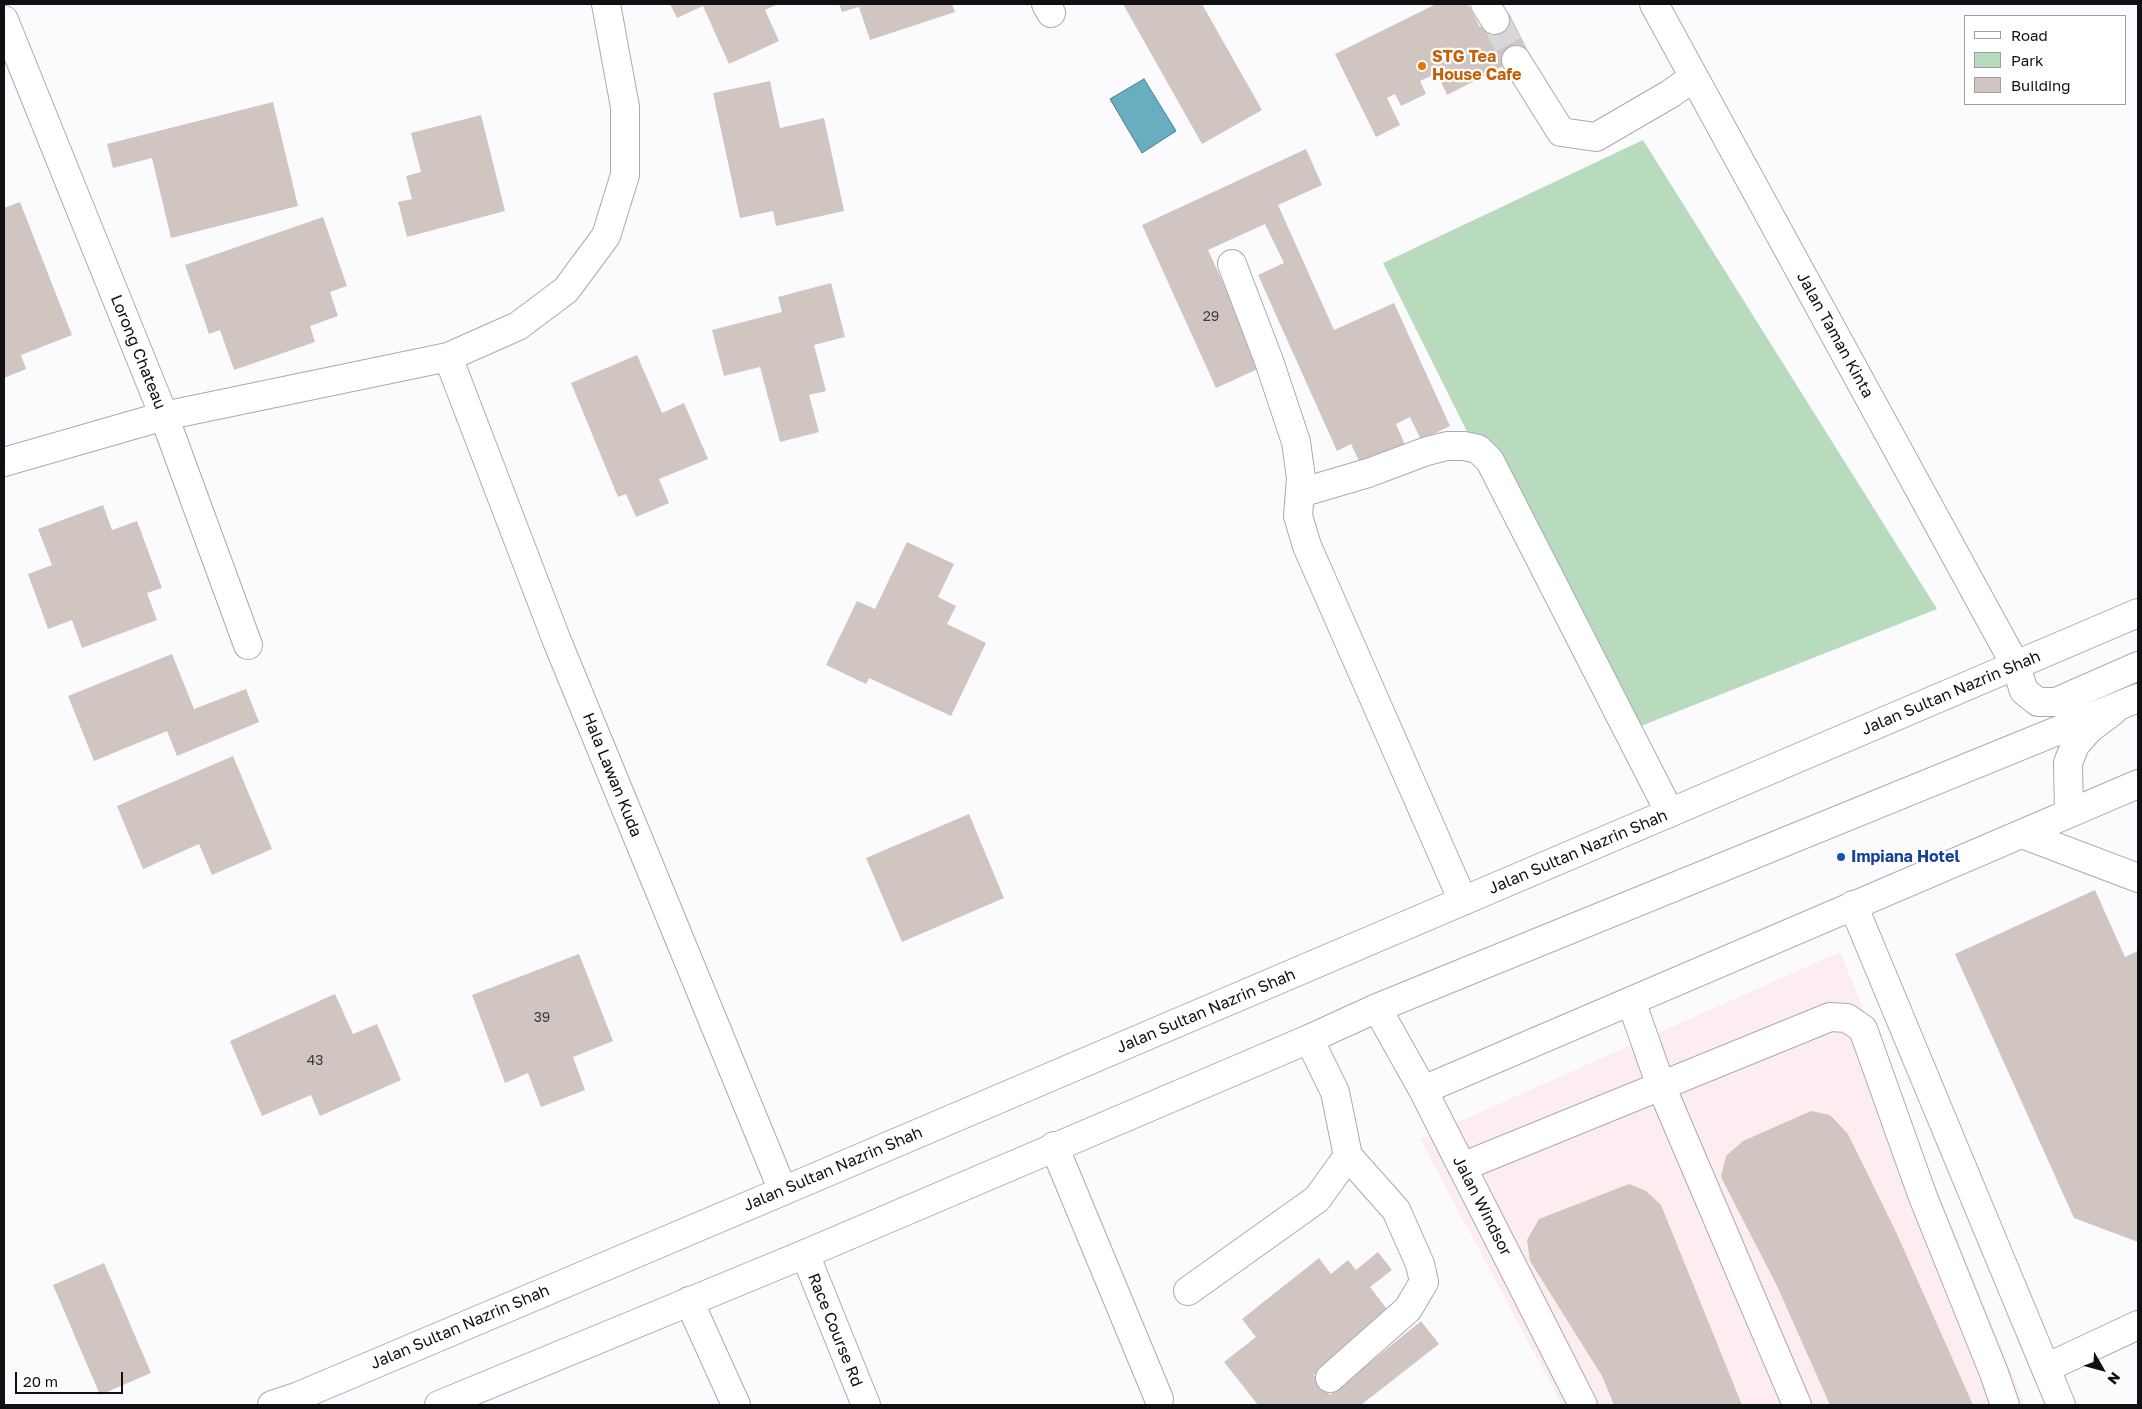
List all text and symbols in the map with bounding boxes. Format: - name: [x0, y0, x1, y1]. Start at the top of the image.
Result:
- legend: [1964, 15, 2127, 105]
- text: Road: [2011, 26, 2048, 44]
- place label: STG Tea House Cafe: [1432, 47, 1522, 85]
- text: Park: [2011, 51, 2043, 69]
- marker: STG Tea House Cafe: [1416, 60, 1428, 72]
- text: Building: [2011, 76, 2071, 94]
- street label: Jalan Taman Kinta: [1792, 269, 1878, 401]
- street label: Lorong Chateau: [106, 292, 170, 412]
- house number: 29: [1203, 309, 1219, 325]
- street label: Jalan Sultan Nazrin Shah: [1859, 647, 2043, 739]
- street label: Hala Lawan Kuda: [578, 710, 646, 840]
- street label: Jalan Sultan Nazrin Shah: [1486, 806, 1670, 898]
- place label: Impiana Hotel: [1851, 847, 1960, 867]
- marker: Impiana Hotel: [1835, 851, 1847, 863]
- street label: Jalan Sultan Nazrin Shah: [1114, 965, 1298, 1057]
- house number: 39: [534, 1010, 550, 1026]
- house number: 43: [307, 1053, 323, 1069]
- street label: Jalan Sultan Nazrin Shah: [741, 1123, 925, 1215]
- street label: Jalan Windsor: [1449, 1153, 1515, 1259]
- street label: Race Course Rd: [804, 1271, 866, 1389]
- street label: Jalan Sultan Nazrin Shah: [368, 1281, 552, 1373]
- north arrow: [2077, 1344, 2127, 1394]
- scale bar: [18, 1362, 125, 1394]
- text: N: [2104, 1369, 2124, 1388]
- text: 20 m: [23, 1372, 58, 1390]

